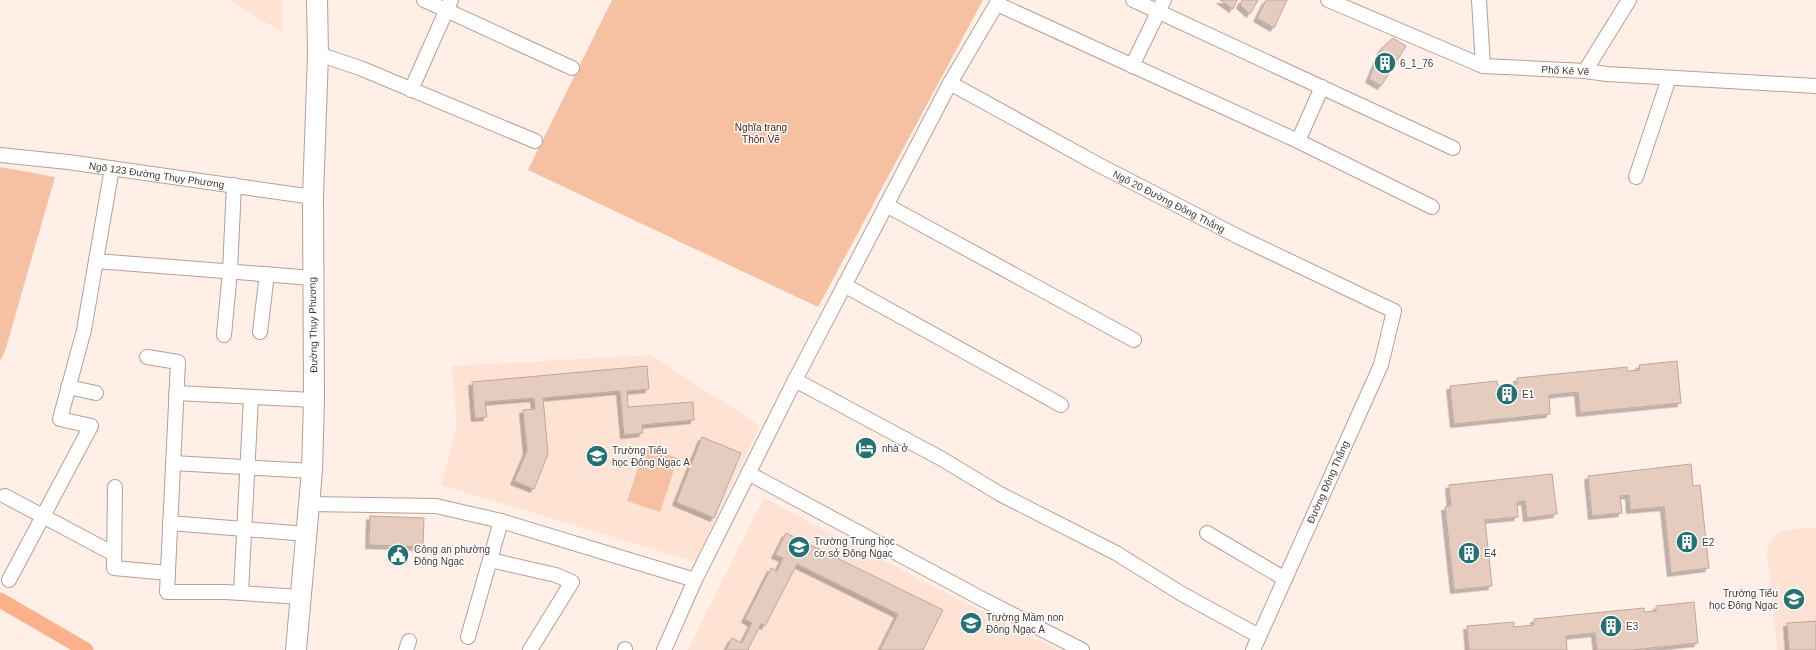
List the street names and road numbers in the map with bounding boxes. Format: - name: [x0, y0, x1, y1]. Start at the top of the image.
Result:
- street label: Phố Kẻ Vẽ: [1541, 63, 1590, 77]
- street label: Ngõ 123 Đường Thụy Phương: [88, 160, 225, 190]
- street label: Ngõ 20 Đường Đồng Thắng: [1111, 168, 1227, 234]
- street label: Đường Thụy Phương: [307, 277, 319, 373]
- street label: Đường Đông Thắng: [1304, 439, 1351, 525]

